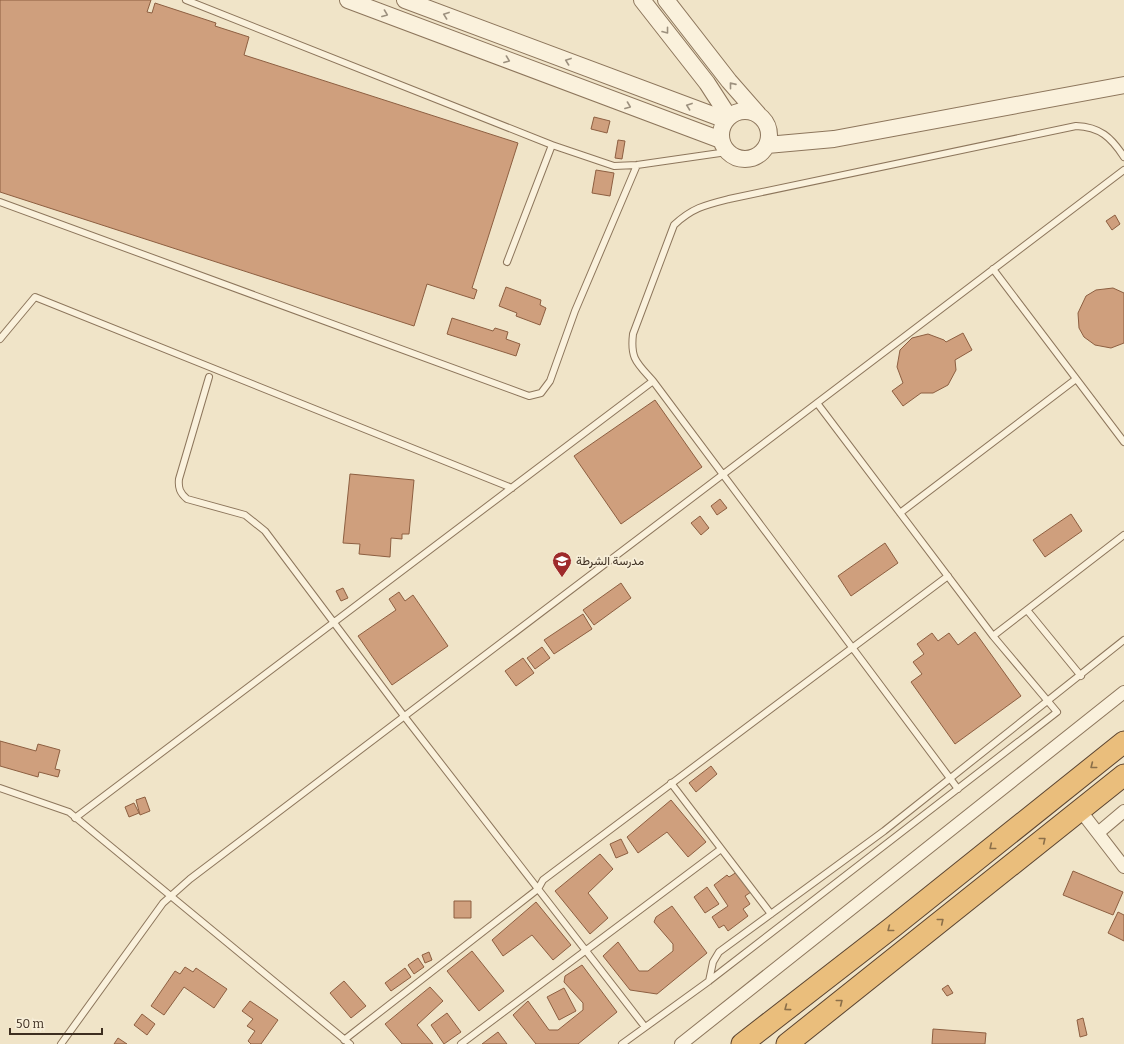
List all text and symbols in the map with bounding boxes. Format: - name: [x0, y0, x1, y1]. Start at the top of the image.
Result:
- one-way arrow: [381, 9, 388, 17]
- one-way arrow: [442, 12, 449, 20]
- one-way arrow: [661, 26, 668, 33]
- one-way arrow: [503, 55, 510, 63]
- one-way arrow: [564, 57, 571, 65]
- one-way arrow: [729, 82, 736, 89]
- one-way arrow: [625, 101, 632, 109]
- one-way arrow: [686, 103, 693, 111]
- school or university icon: مدرسة الشرطة: [551, 550, 573, 578]
- place label: مدرسة الشرطة: [576, 554, 644, 569]
- one-way arrow: [1091, 761, 1098, 768]
- one-way arrow: [1039, 838, 1046, 845]
- one-way arrow: [989, 842, 996, 849]
- one-way arrow: [937, 919, 944, 926]
- one-way arrow: [888, 924, 895, 931]
- one-way arrow: [835, 1000, 842, 1007]
- one-way arrow: [785, 1003, 792, 1010]
- scale bar: [10, 1010, 102, 1036]
- text: 50 m: [16, 1017, 45, 1031]

